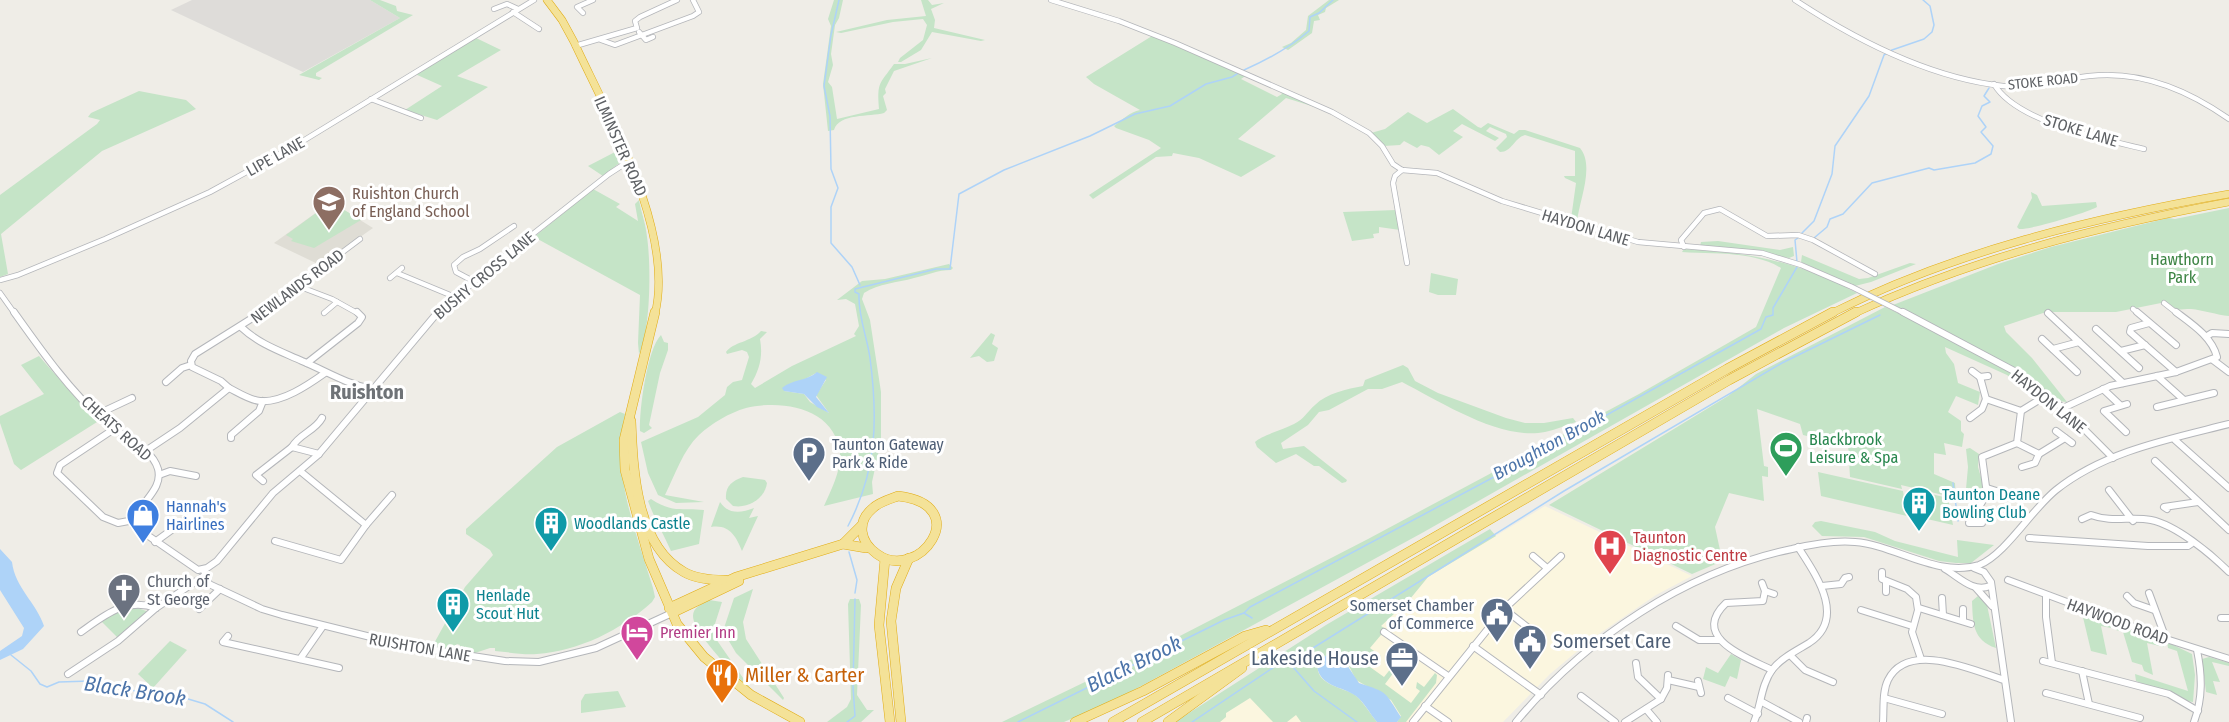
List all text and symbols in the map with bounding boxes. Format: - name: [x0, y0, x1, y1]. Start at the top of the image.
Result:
- street label: STOKE ROAD: [2007, 69, 2079, 94]
- street label: ILMINSTER ROAD: [590, 93, 651, 199]
- street label: STOKE LANE: [2041, 110, 2120, 151]
- street label: LIPE LANE: [243, 133, 308, 180]
- school or university icon: Ruishton Church of England School: [311, 184, 347, 231]
- place label: Ruishton Church of England School: [352, 184, 469, 221]
- street label: HAYDON LANE: [1540, 205, 1632, 250]
- street label: BUSHY CROSS LANE: [430, 228, 539, 323]
- street label: NEWLANDS ROAD: [247, 245, 348, 328]
- park label: Hawthorn Park: [2150, 250, 2214, 287]
- street label: HAYDON LANE: [2007, 365, 2090, 437]
- district label: Ruishton: [330, 380, 404, 404]
- street label: CHEATS ROAD: [78, 392, 156, 465]
- water label: Broughton Brook: [1489, 405, 1609, 485]
- sports icon: Blackbrook Leisure & Spa: [1768, 430, 1804, 477]
- place label: Blackbrook Leisure & Spa: [1809, 430, 1898, 467]
- parking icon: Taunton Gateway Park & Ride: [791, 435, 827, 482]
- place label: Taunton Gateway Park & Ride: [832, 435, 945, 472]
- building icon: Taunton Deane Bowling Club: [1901, 485, 1937, 532]
- place label: Taunton Deane Bowling Club: [1942, 485, 2040, 522]
- shop icon: Hannah's Hairlines: [125, 497, 161, 544]
- place label: Hannah's Hairlines: [166, 497, 227, 534]
- building icon: Woodlands Castle: [533, 505, 569, 552]
- place label: Woodlands Castle: [574, 514, 691, 533]
- hospital icon: Taunton Diagnostic Centre: [1592, 528, 1628, 575]
- place label: Taunton Diagnostic Centre: [1633, 528, 1748, 565]
- church icon: Church of St George: [106, 572, 142, 619]
- place label: Church of St George: [147, 572, 210, 609]
- building icon: Henlade Scout Hut: [435, 586, 471, 633]
- place label: Henlade Scout Hut: [476, 586, 540, 623]
- street label: HAYWOOD ROAD: [2064, 594, 2171, 649]
- place label: Somerset Chamber of Commerce: [1350, 596, 1474, 633]
- public building icon: Somerset Chamber of Commerce: [1479, 596, 1515, 643]
- hotel icon: Premier Inn: [619, 614, 655, 661]
- place label: Premier Inn: [660, 623, 736, 642]
- public building icon: Somerset Care: [1512, 623, 1548, 670]
- street label: RUISHTON LANE: [368, 629, 472, 666]
- place label: Somerset Care: [1553, 629, 1671, 653]
- water label: Black Brook: [1082, 630, 1186, 698]
- office icon: Lakeside House: [1384, 640, 1420, 687]
- place label: Lakeside House: [1251, 646, 1379, 670]
- restaurant icon: Miller & Carter: [704, 657, 740, 704]
- place label: Miller & Carter: [745, 663, 864, 687]
- water label: Black Brook: [82, 670, 188, 712]

